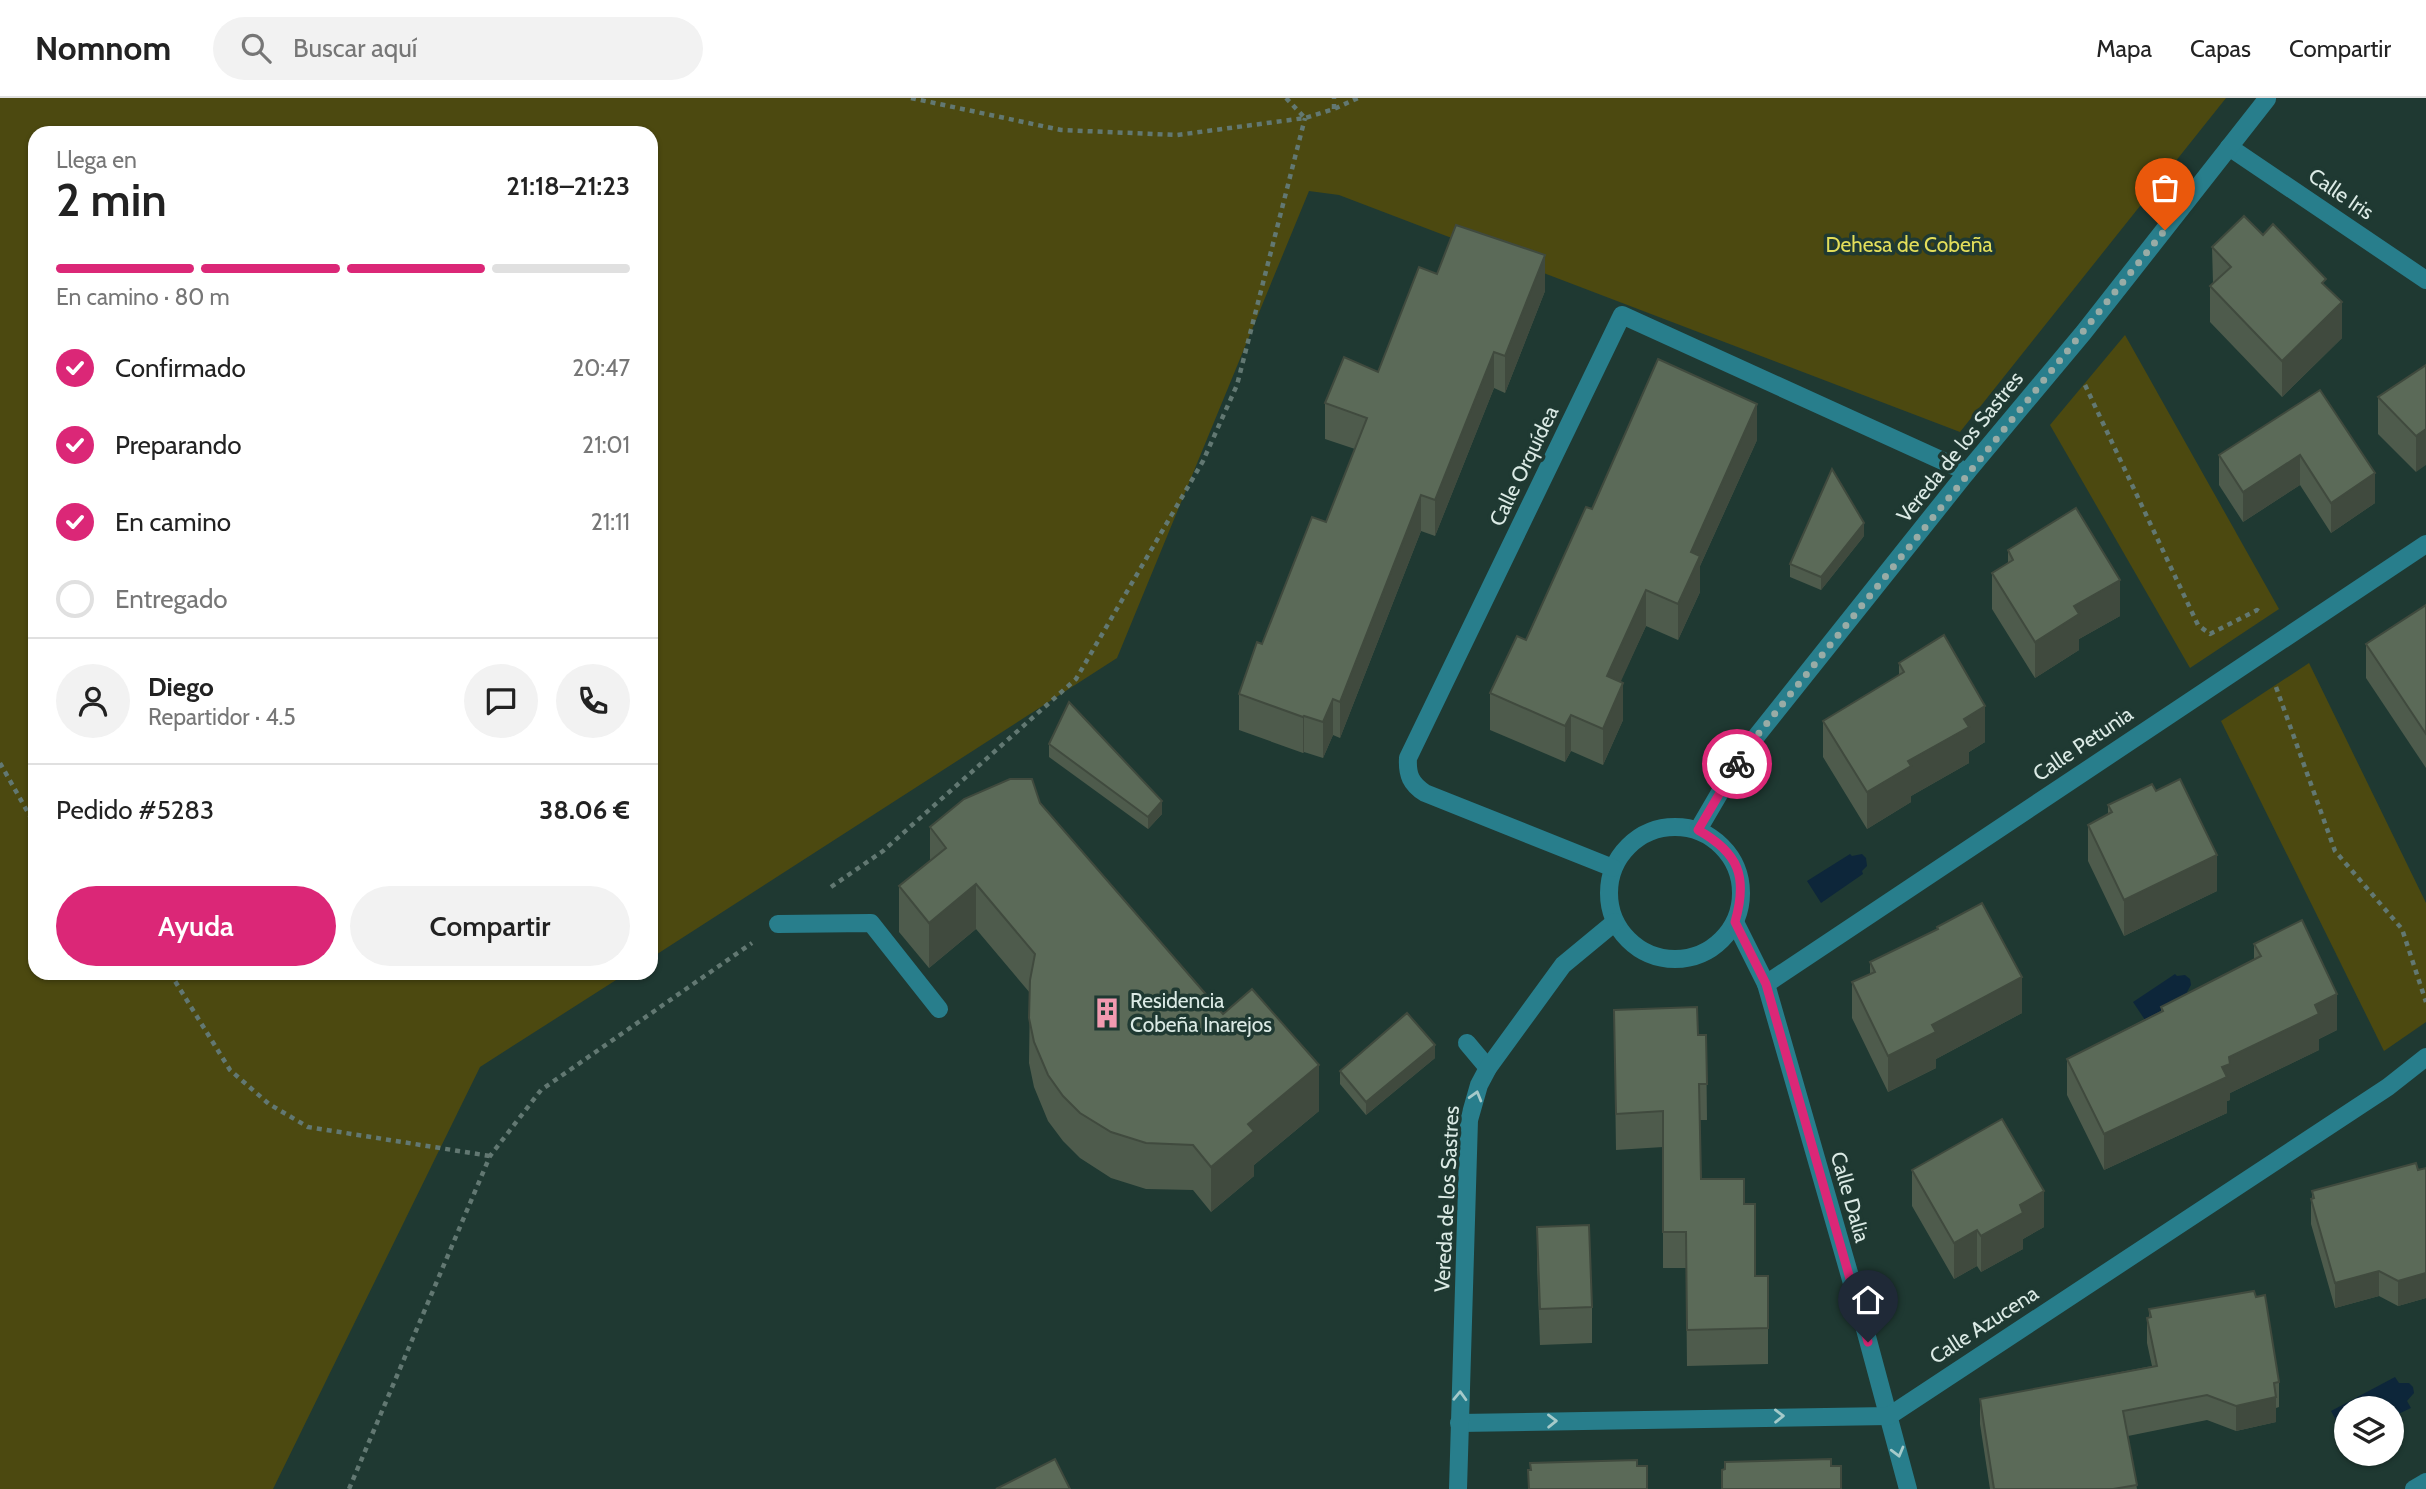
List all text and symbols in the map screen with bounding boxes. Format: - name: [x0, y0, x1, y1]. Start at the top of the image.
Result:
- search box: [213, 17, 703, 80]
- text: Nomnom: [35, 28, 171, 68]
- icon: search: [237, 29, 275, 67]
- text: Buscar aquí: [293, 32, 417, 64]
- text: Mapa: [2096, 34, 2152, 63]
- text: Capas: [2190, 34, 2251, 63]
- text: Compartir: [2289, 34, 2391, 63]
- text: Llega en: [56, 146, 137, 174]
- pin: [2135, 158, 2195, 230]
- street label: Calle Iris: [2304, 163, 2379, 225]
- icon: bag: [2146, 169, 2184, 207]
- text: 21:18–21:23: [506, 170, 630, 202]
- text: 2 min: [56, 172, 167, 228]
- park label: Dehesa de Cobeña: [1825, 232, 1993, 257]
- text: En camino · 80 m: [56, 283, 230, 311]
- icon: check: [56, 349, 94, 387]
- text: Confirmado: [115, 352, 246, 384]
- text: 20:47: [572, 354, 630, 382]
- street label: Vereda de los Sastres: [1891, 366, 2028, 527]
- street label: Calle Orquídea: [1484, 402, 1563, 530]
- icon: check: [56, 426, 94, 464]
- text: Preparando: [115, 429, 242, 461]
- text: 21:01: [582, 431, 630, 459]
- icon: check: [56, 503, 94, 541]
- text: En camino: [115, 506, 231, 538]
- text: 21:11: [591, 508, 630, 536]
- text: Entregado: [115, 583, 228, 615]
- button: person: [56, 664, 130, 738]
- button: chat: [464, 664, 538, 738]
- button: phone: [556, 664, 630, 738]
- text: Diego: [148, 671, 214, 703]
- street label: Calle Petunia: [2028, 701, 2137, 786]
- text: Repartidor · 4.5: [148, 703, 296, 731]
- courier: [1702, 729, 1772, 799]
- icon: bike: [1718, 745, 1756, 783]
- text: Pedido #5283: [56, 794, 214, 826]
- text: 38.06 €: [539, 794, 630, 826]
- button: Ayuda: [56, 886, 336, 966]
- button: Compartir: [350, 886, 630, 966]
- place label: Residencia Cobeña Inarejos: [1130, 988, 1272, 1038]
- building icon: Residencia Cobeña Inarejos: [1090, 996, 1124, 1030]
- one-way arrow: [1467, 1091, 1482, 1103]
- street label: Vereda de los Sastres: [1429, 1105, 1464, 1293]
- street label: Calle Dalia: [1826, 1149, 1875, 1245]
- pin: [1838, 1270, 1898, 1342]
- street label: Calle Azucena: [1925, 1280, 2043, 1369]
- icon: home: [1849, 1281, 1887, 1319]
- one-way arrow: [1453, 1391, 1468, 1402]
- map controls: [2334, 1396, 2404, 1466]
- button: layers: [2334, 1396, 2404, 1466]
- one-way arrow: [1774, 1409, 1785, 1424]
- one-way arrow: [1547, 1413, 1558, 1429]
- one-way arrow: [1890, 1446, 1904, 1458]

